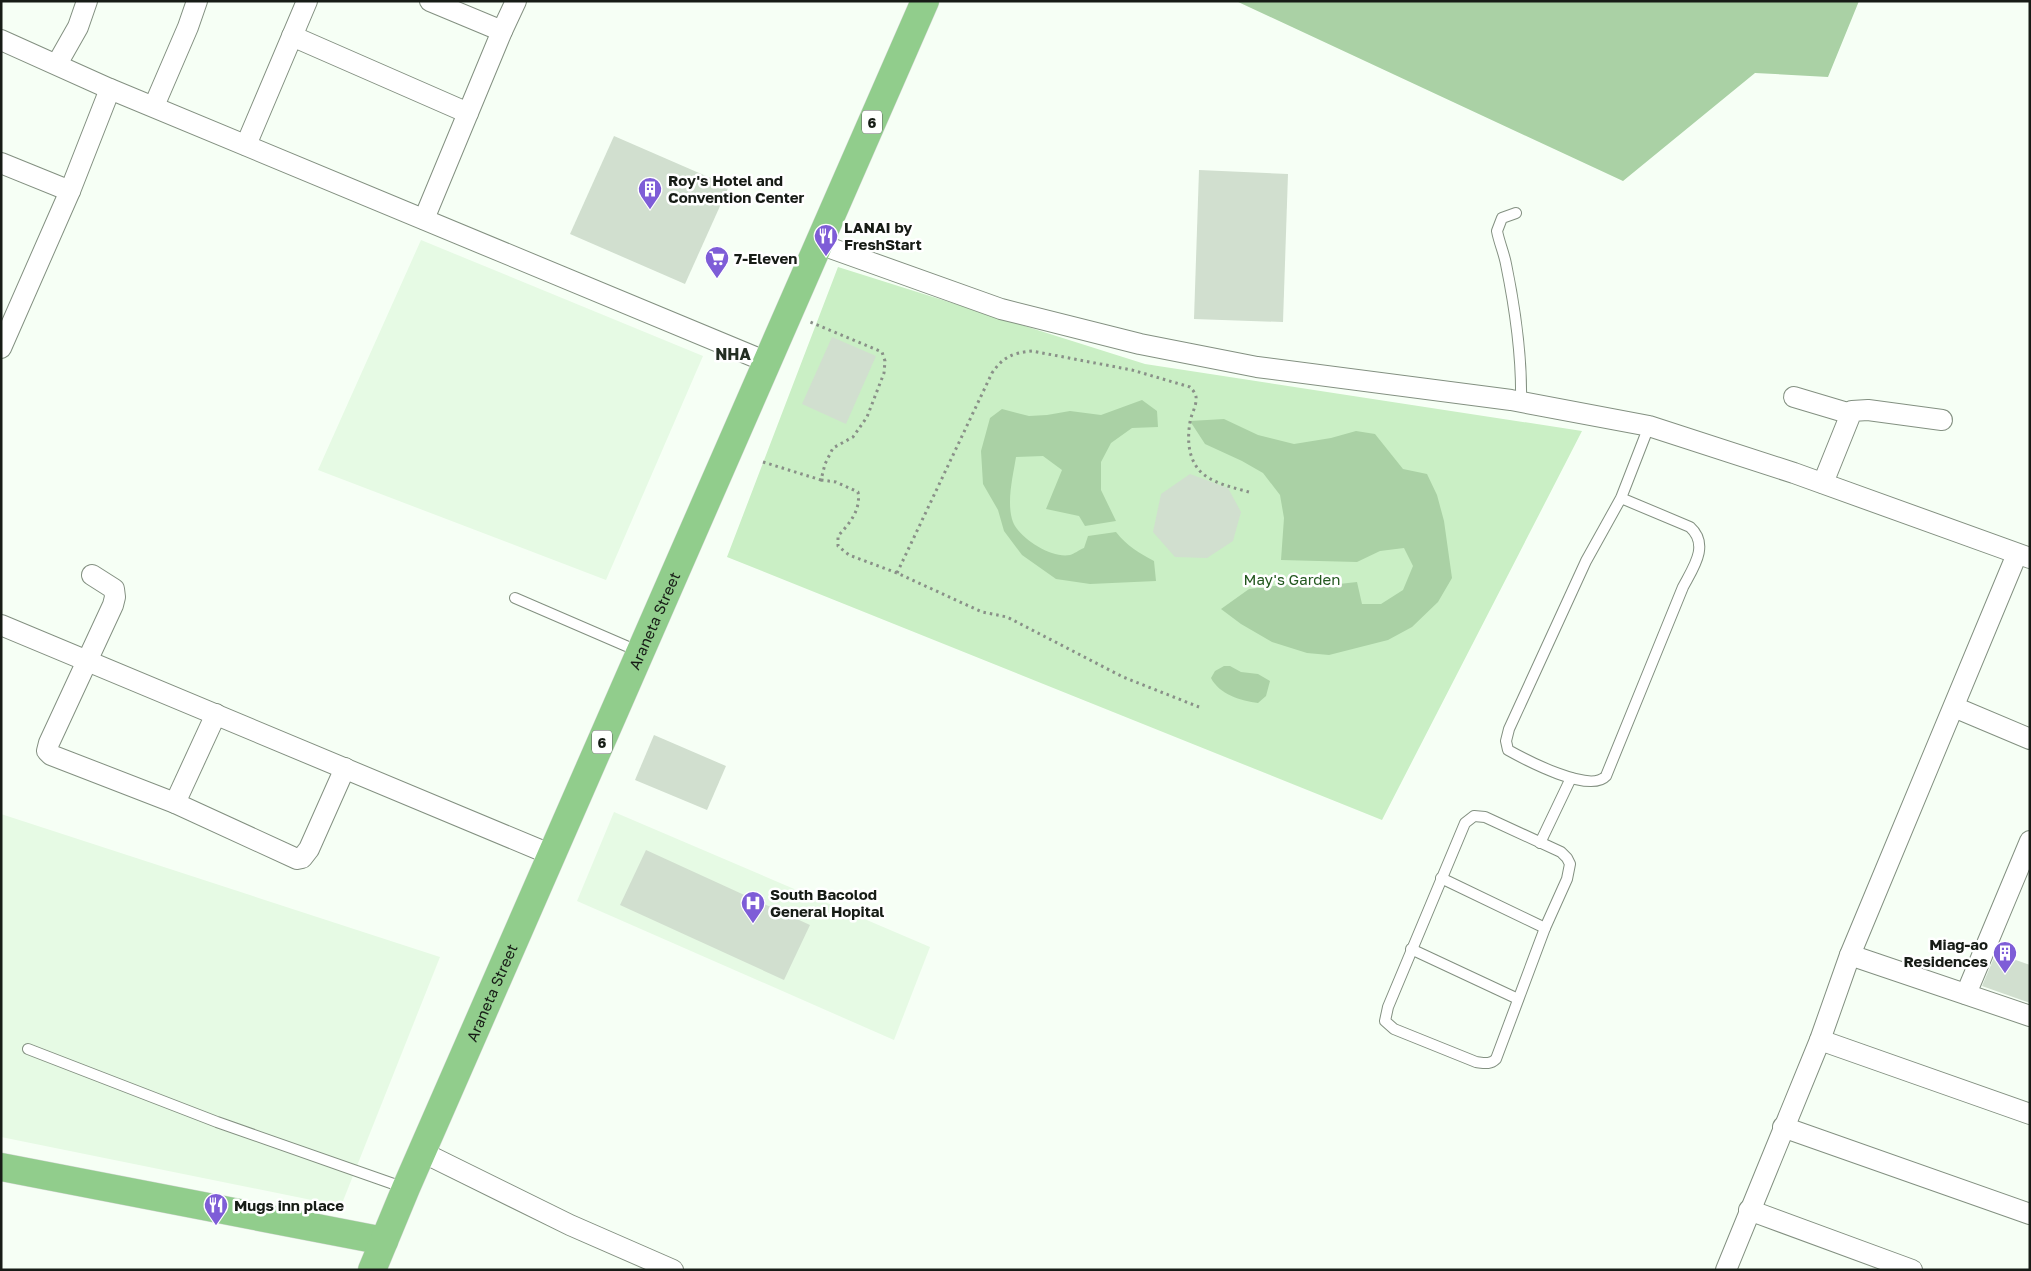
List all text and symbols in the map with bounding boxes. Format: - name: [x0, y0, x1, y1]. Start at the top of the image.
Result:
- road number: 6: [862, 110, 882, 134]
- place label: Roy's Hotel and Convention Center: [668, 171, 804, 206]
- building icon: Roy's Hotel and Convention Center: [637, 176, 663, 210]
- place label: LANAI by FreshStart: [844, 218, 922, 253]
- restaurant icon: LANAI by FreshStart: [813, 223, 839, 257]
- supermarket icon: 7-Eleven: [704, 245, 730, 279]
- place label: 7-Eleven: [734, 249, 797, 267]
- district label: NHA: [715, 344, 751, 364]
- street label: Araneta Street: [625, 569, 683, 672]
- park label: May's Garden: [1244, 570, 1340, 588]
- road number: 6: [592, 730, 612, 754]
- place label: South Bacolod General Hopital: [770, 885, 884, 920]
- hospital icon: South Bacolod General Hopital: [740, 890, 766, 924]
- place label: Miag-ao Residences: [1903, 935, 1988, 970]
- building icon: Miag-ao Residences: [1992, 940, 2018, 974]
- street label: Araneta Street: [462, 941, 521, 1044]
- restaurant icon: Mugs inn place: [203, 1192, 229, 1226]
- place label: Mugs inn place: [234, 1196, 344, 1214]

